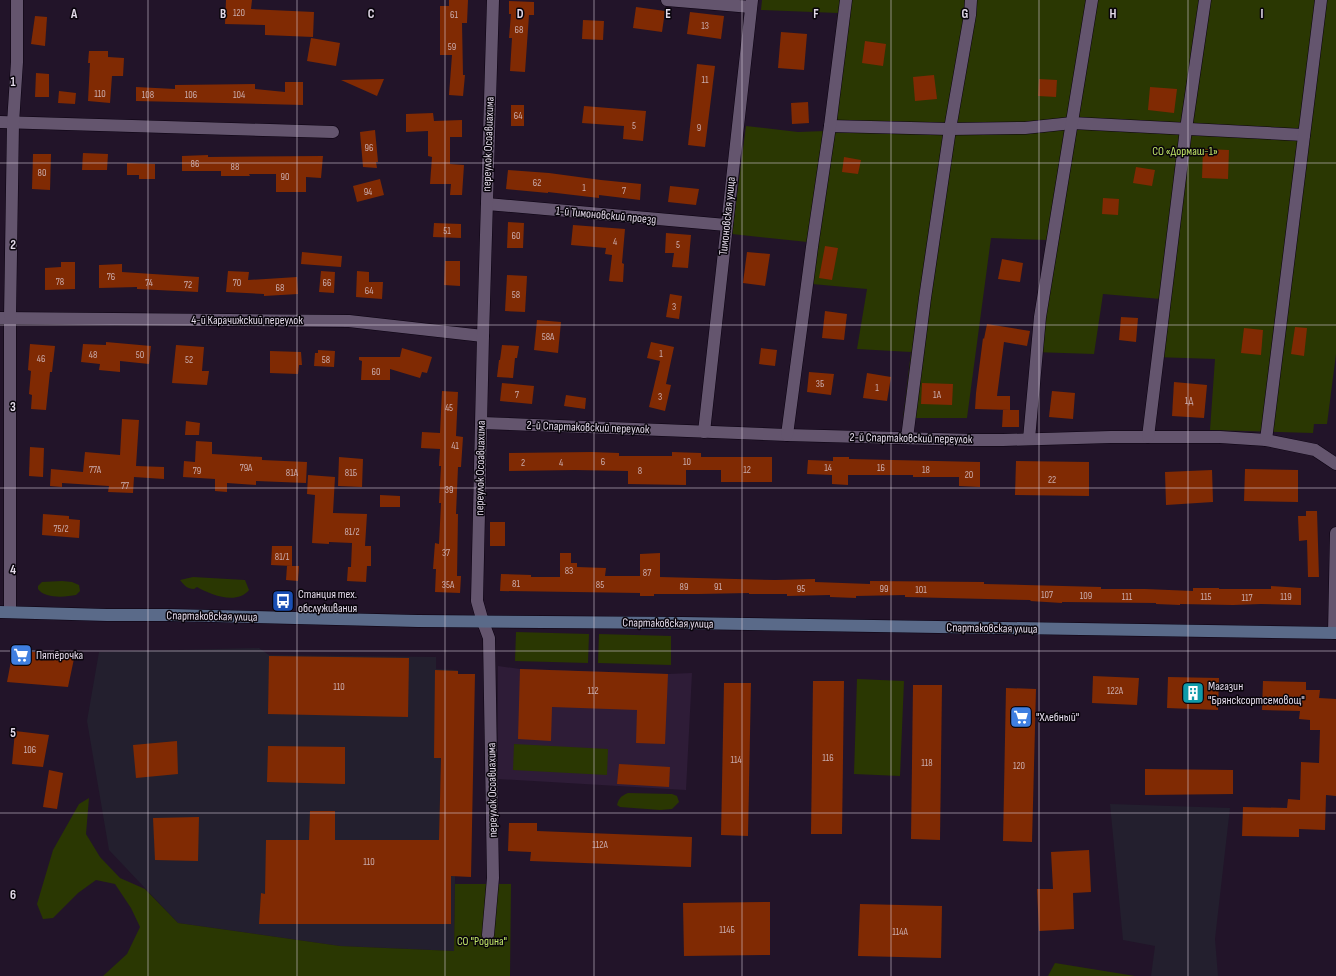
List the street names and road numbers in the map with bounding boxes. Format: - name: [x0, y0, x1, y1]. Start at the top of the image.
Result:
- street label: переулок Осоавиахима: [479, 96, 498, 192]
- street label: Тимоновская улица: [716, 176, 739, 256]
- street label: 1-й Тимоновский проезд: [555, 204, 657, 227]
- street label: 4-й Карачижский переулок: [191, 313, 303, 328]
- street label: 2-й Спартаковский переулок: [526, 418, 650, 437]
- street label: переулок Осоавиахима: [472, 420, 489, 516]
- street label: 2-й Спартаковский переулок: [849, 430, 973, 447]
- street label: Спартаковская улица: [166, 608, 258, 625]
- street label: Спартаковская улица: [622, 615, 714, 632]
- street label: Спартаковская улица: [946, 620, 1038, 637]
- street label: переулок Осоавиахима: [484, 742, 501, 837]

